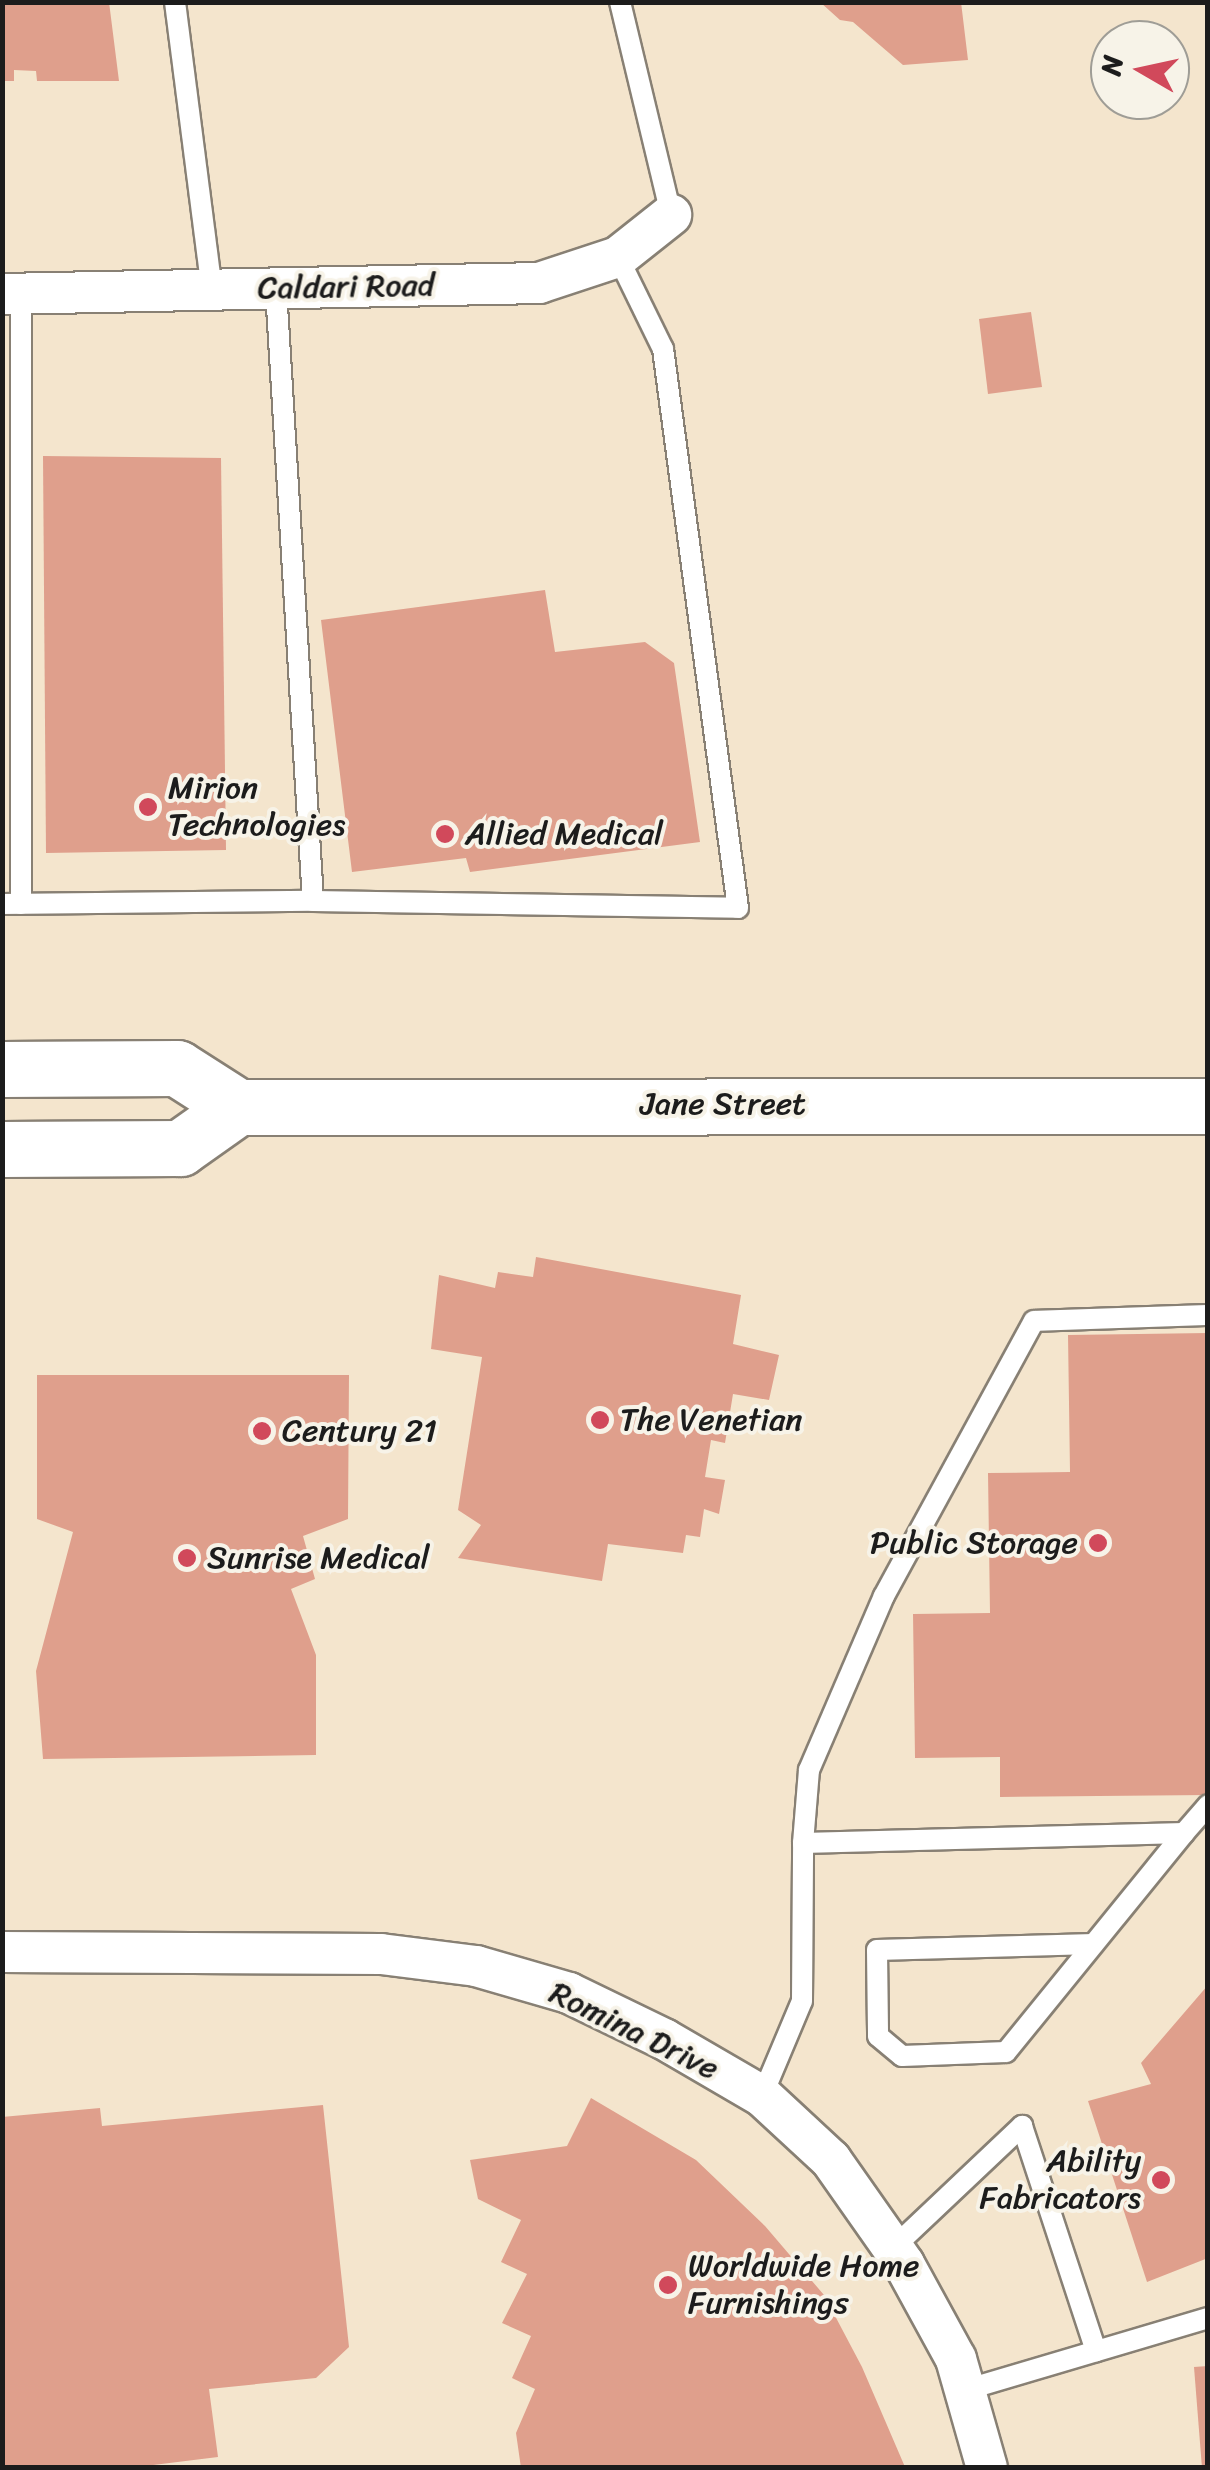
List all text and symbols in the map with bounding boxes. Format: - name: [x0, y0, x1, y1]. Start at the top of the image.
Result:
- north arrow: [1090, 20, 1190, 120]
- text: N: [1086, 52, 1138, 79]
- street label: Caldari Road: [257, 266, 435, 308]
- place label: Mirion Technologies: [168, 770, 345, 845]
- marker: Mirion Technologies: [137, 796, 159, 818]
- place label: Allied Medical: [465, 815, 664, 853]
- marker: Allied Medical: [434, 823, 456, 845]
- street label: Jane Street: [640, 1085, 806, 1123]
- place label: The Venetian: [620, 1401, 802, 1439]
- marker: The Venetian: [589, 1409, 611, 1431]
- place label: Century 21: [282, 1412, 437, 1450]
- marker: Century 21: [251, 1420, 273, 1442]
- place label: Public Storage: [871, 1524, 1078, 1562]
- marker: Public Storage: [1087, 1532, 1109, 1554]
- place label: Sunrise Medical: [207, 1539, 430, 1577]
- marker: Sunrise Medical: [176, 1547, 198, 1569]
- street label: Romina Drive: [543, 1974, 725, 2088]
- place label: Ability Fabricators: [979, 2143, 1141, 2218]
- marker: Ability Fabricators: [1150, 2169, 1172, 2191]
- place label: Worldwide Home Furnishings: [688, 2248, 920, 2323]
- marker: Worldwide Home Furnishings: [657, 2274, 679, 2296]

